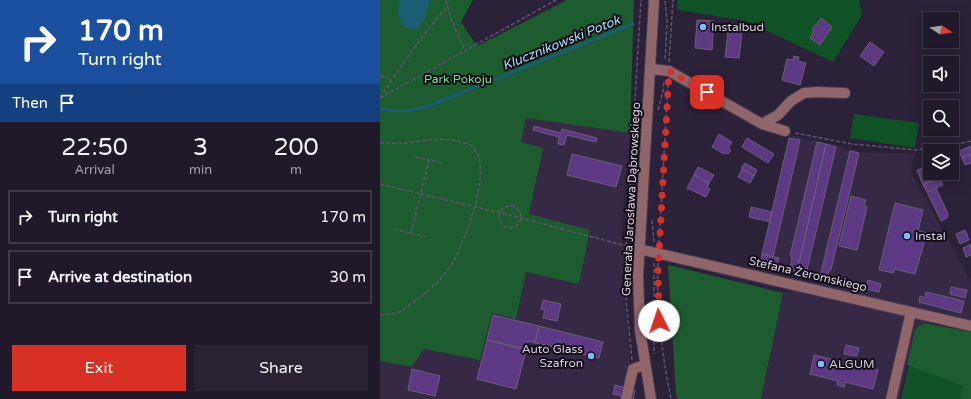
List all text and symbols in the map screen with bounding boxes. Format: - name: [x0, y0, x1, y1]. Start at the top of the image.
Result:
- water label: Klucznikowski Potok: [500, 12, 623, 74]
- north arrow: [923, 12, 959, 48]
- map controls: [923, 12, 959, 180]
- text: 170 m: [78, 14, 164, 48]
- icon: right: [12, 16, 64, 68]
- place label: Instalbud: [711, 20, 764, 34]
- marker: Instalbud: [698, 22, 708, 32]
- text: Turn right: [78, 48, 162, 70]
- button: sound: [923, 56, 959, 92]
- park label: Park Pokoju: [424, 72, 492, 86]
- pin: [690, 75, 724, 109]
- icon: arrive: [696, 81, 718, 103]
- icon: arrive: [56, 92, 78, 114]
- text: Then: [12, 94, 48, 112]
- button: search: [923, 100, 959, 136]
- street label: Generała Jarosława Dąbrowskiego: [619, 102, 643, 296]
- text: 22:50: [61, 133, 128, 162]
- text: 3: [193, 133, 208, 162]
- text: 200: [273, 133, 319, 162]
- button: layers: [923, 144, 959, 180]
- text: Arrival: [74, 162, 115, 178]
- text: min: [189, 162, 212, 178]
- text: m: [290, 162, 302, 178]
- icon: right: [14, 206, 36, 228]
- text: Turn right: [48, 208, 118, 226]
- text: 170 m: [320, 208, 366, 226]
- place label: Instal: [915, 229, 946, 243]
- marker: Instal: [902, 231, 912, 241]
- street label: Stefana Żeromskiego: [748, 254, 868, 294]
- icon: arrive: [14, 266, 36, 288]
- text: Arrive at destination: [48, 268, 192, 286]
- text: 30 m: [329, 268, 366, 286]
- position arrow: [638, 300, 680, 342]
- place label: Auto Glass Szafron: [522, 342, 583, 370]
- button: Exit: [12, 345, 186, 391]
- button: Share: [194, 345, 368, 391]
- marker: Auto Glass Szafron: [586, 351, 596, 361]
- place label: ALGUM: [829, 357, 875, 371]
- marker: ALGUM: [816, 359, 826, 369]

